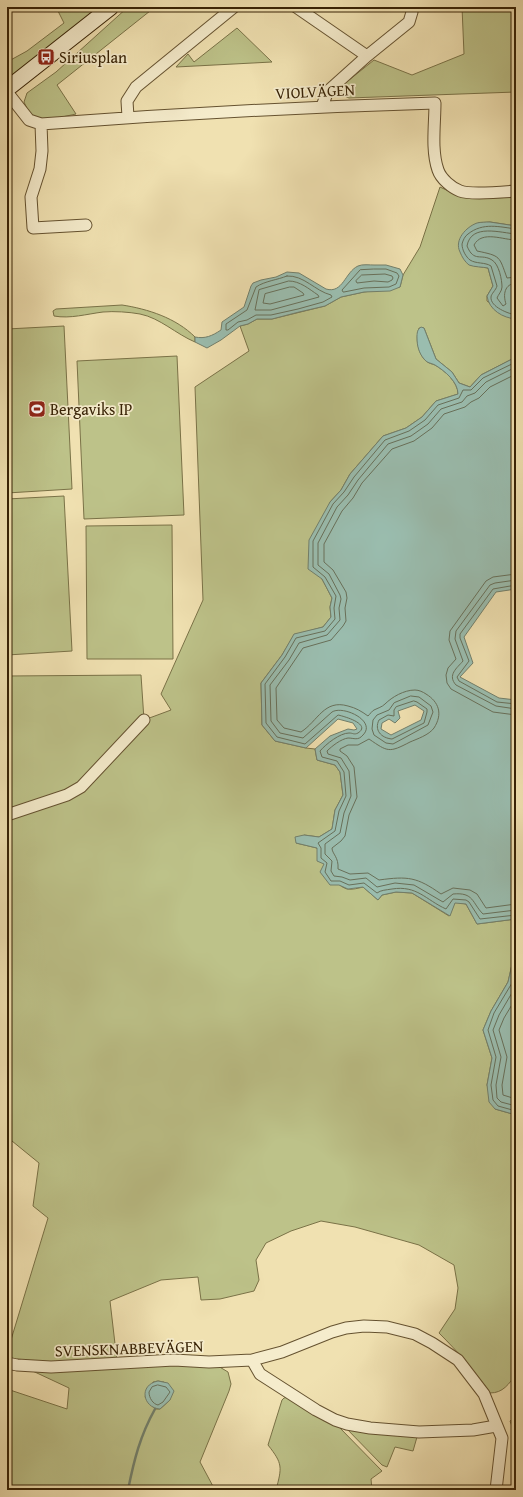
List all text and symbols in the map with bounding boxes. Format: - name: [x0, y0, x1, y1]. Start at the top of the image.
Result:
- place label: Siriusplan: [59, 45, 127, 69]
- bus stop icon: Siriusplan: [36, 47, 56, 67]
- street label: VIOLVÄGEN: [275, 77, 356, 105]
- place label: Bergaviks IP: [50, 397, 132, 421]
- sports icon: Bergaviks IP: [27, 399, 47, 419]
- street label: SVENSKNABBEVÄGEN: [54, 1333, 204, 1363]

